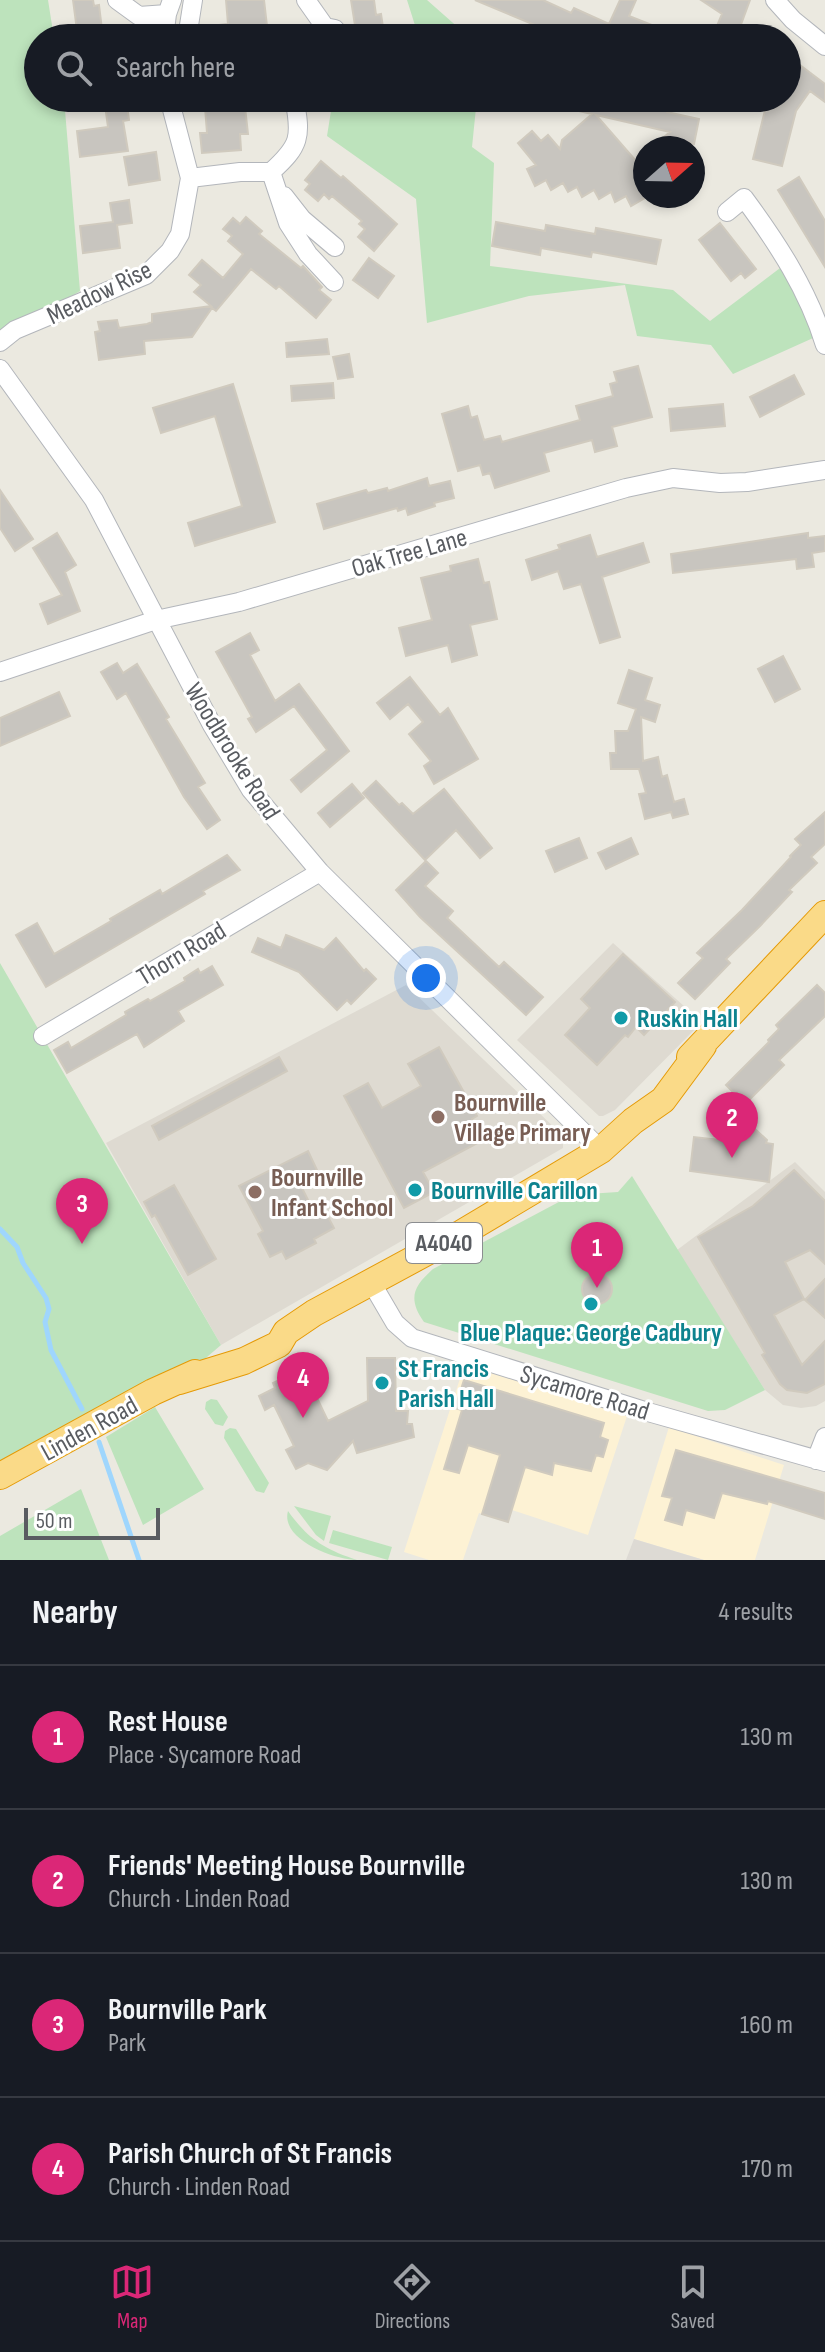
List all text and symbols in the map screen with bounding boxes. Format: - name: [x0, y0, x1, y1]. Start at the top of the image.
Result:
- search box: [24, 24, 801, 112]
- icon: search: [52, 46, 96, 90]
- text: Search here: [116, 50, 235, 86]
- north arrow: [633, 136, 705, 208]
- street label: Meadow Rise: [42, 255, 157, 332]
- street label: Oak Tree Lane: [348, 522, 471, 585]
- street label: Woodbrooke Road: [177, 678, 286, 826]
- street label: Thorn Road: [132, 916, 232, 993]
- your location: [406, 958, 446, 998]
- place label: Ruskin Hall: [637, 1004, 738, 1035]
- marker: Ruskin Hall: [612, 1009, 630, 1027]
- place label: Bournville Village Primary: [454, 1088, 591, 1149]
- pin: 2: [706, 1092, 758, 1158]
- marker: Bournville Village Primary: [429, 1108, 447, 1126]
- place label: Bournville Infant School: [271, 1163, 393, 1224]
- place label: Bournville Carillon: [431, 1176, 598, 1207]
- pin: 3: [56, 1178, 108, 1244]
- marker: Bournville Carillon: [406, 1181, 424, 1199]
- marker: Bournville Infant School: [246, 1183, 264, 1201]
- pin: 1: [571, 1222, 623, 1288]
- road number: A4040: [406, 1223, 482, 1263]
- marker: Blue Plaque: George Cadbury: [582, 1295, 600, 1313]
- place label: Blue Plaque: George Cadbury: [460, 1318, 722, 1349]
- pin: 4: [277, 1352, 329, 1418]
- place label: St Francis Parish Hall: [398, 1354, 494, 1415]
- street label: Sycamore Road: [516, 1359, 653, 1428]
- marker: St Francis Parish Hall: [373, 1374, 391, 1392]
- street label: Linden Road: [36, 1390, 143, 1468]
- scale bar: [24, 1504, 160, 1540]
- text: 50 m: [36, 1508, 72, 1535]
- text: Nearby: [32, 1592, 118, 1633]
- text: 4 results: [718, 1597, 793, 1628]
- text: Rest House: [108, 1704, 228, 1740]
- text: 1: [53, 1722, 63, 1753]
- text: 130 m: [741, 1722, 793, 1753]
- text: Place · Sycamore Road: [108, 1740, 301, 1771]
- text: Friends' Meeting House Bournville: [108, 1848, 465, 1884]
- text: 2: [52, 1866, 64, 1897]
- text: 130 m: [741, 1866, 793, 1897]
- text: Church · Linden Road: [108, 1884, 290, 1915]
- text: Bournville Park: [108, 1992, 267, 2028]
- text: 3: [52, 2010, 64, 2041]
- text: 160 m: [740, 2010, 793, 2041]
- text: Park: [108, 2028, 146, 2059]
- text: Parish Church of St Francis: [108, 2136, 392, 2172]
- text: 4: [52, 2154, 64, 2185]
- text: 170 m: [741, 2154, 793, 2185]
- text: Church · Linden Road: [108, 2172, 290, 2203]
- tab: Map: [110, 2260, 154, 2335]
- tab: Directions: [375, 2260, 450, 2335]
- tab: Saved: [671, 2260, 715, 2335]

